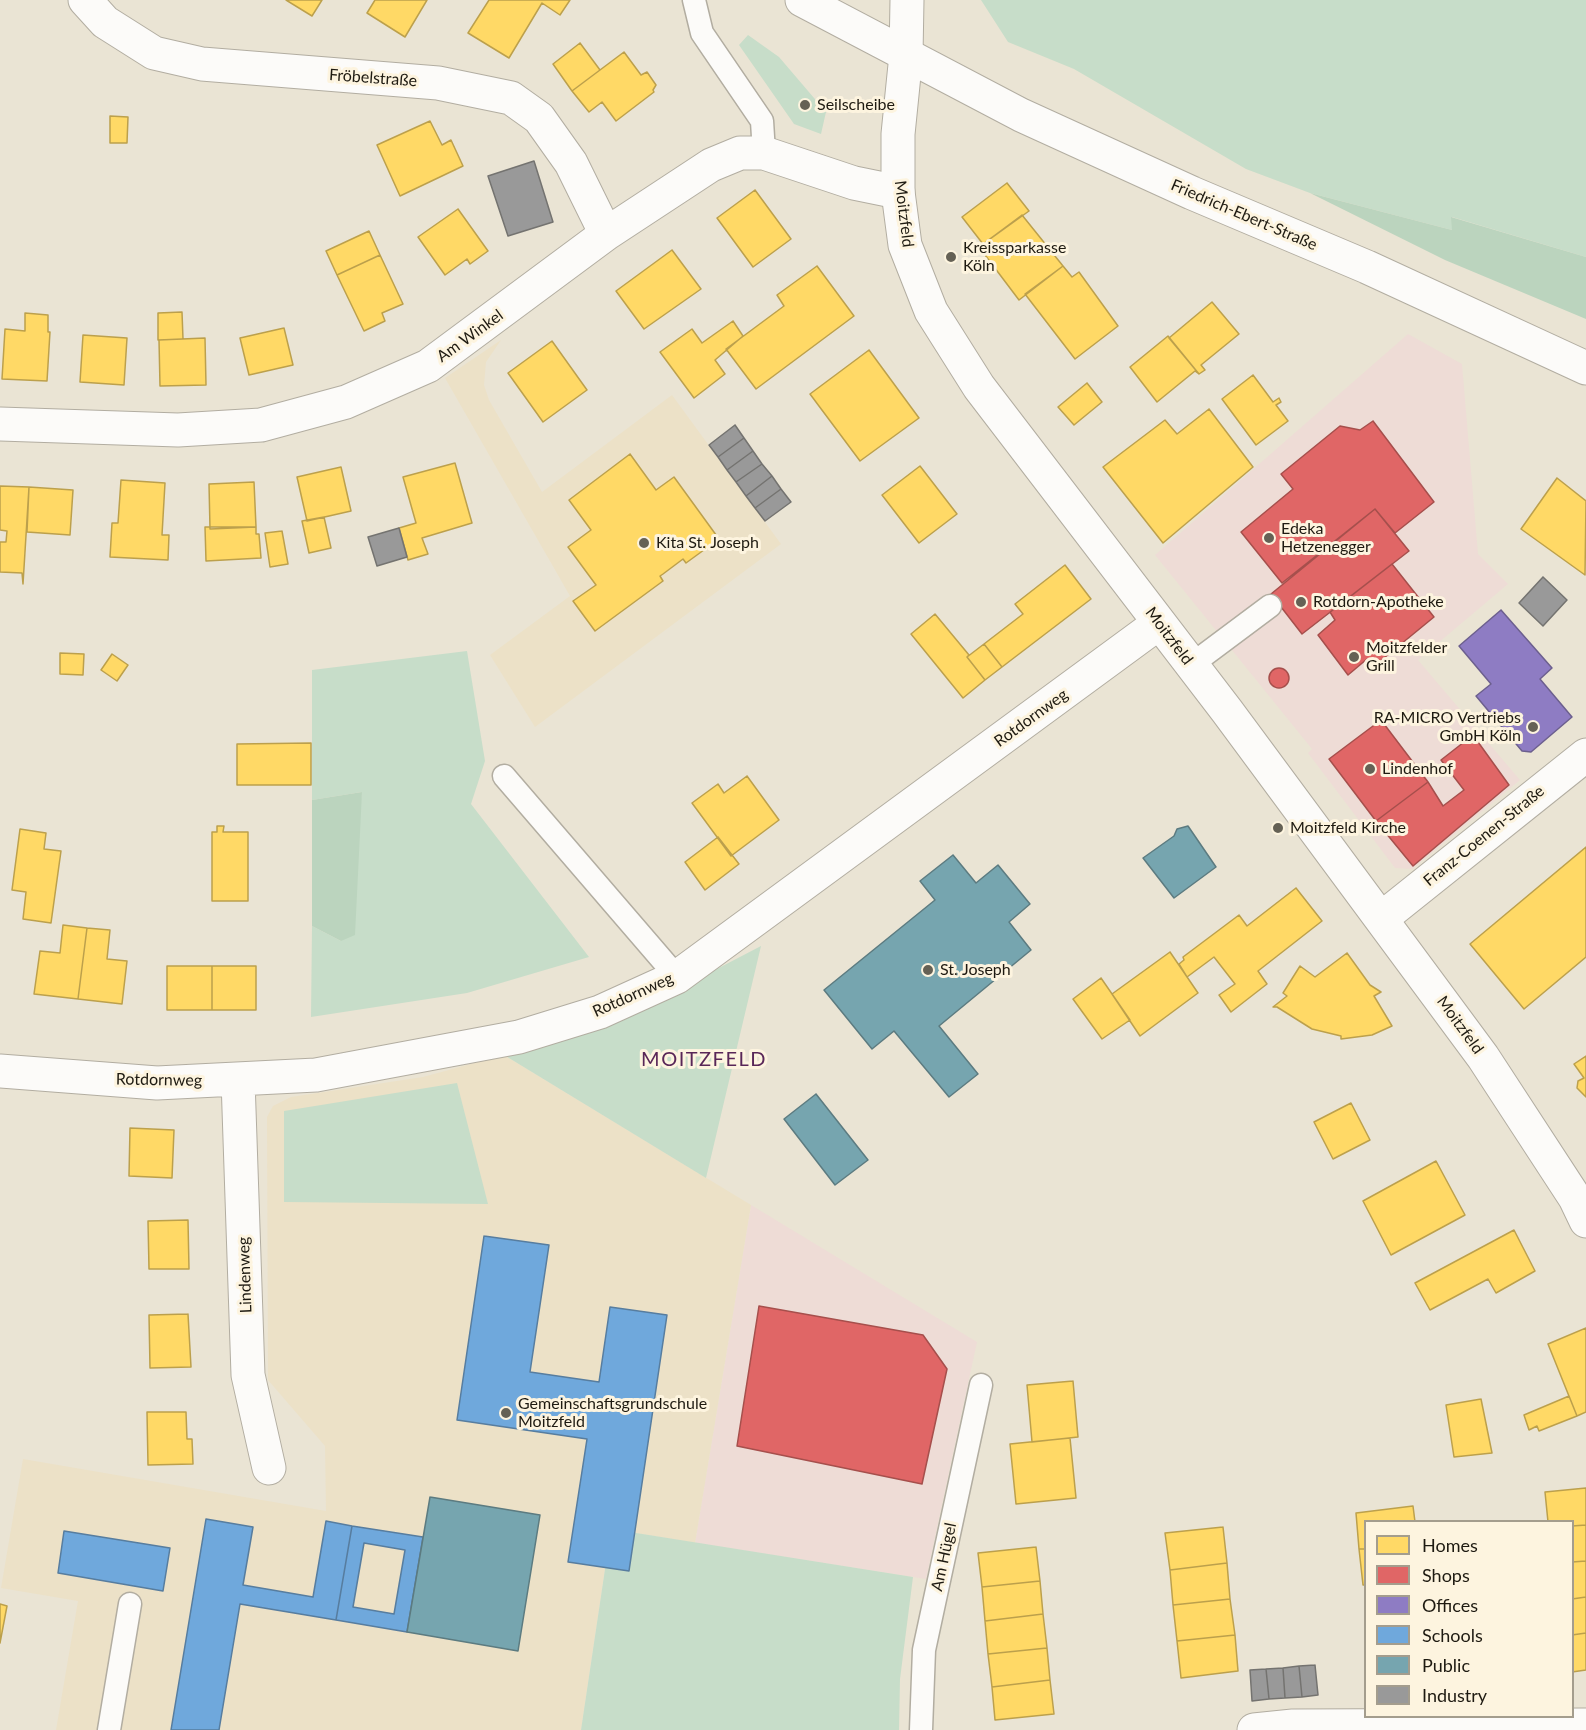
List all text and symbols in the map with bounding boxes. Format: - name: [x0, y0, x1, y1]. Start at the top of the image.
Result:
- street label: Fröbelstraße: [328, 65, 418, 91]
- place label: Seilscheibe: [817, 95, 895, 115]
- marker: Seilscheibe: [798, 98, 812, 112]
- street label: Friedrich-Ebert-Straße: [1168, 175, 1320, 255]
- street label: Moitzfeld: [890, 180, 918, 248]
- place label: Kreissparkasse Köln: [963, 238, 1066, 276]
- marker: Kreissparkasse Köln: [944, 250, 958, 264]
- street label: Am Winkel: [433, 306, 507, 366]
- place label: Edeka Hetzenegger: [1281, 519, 1371, 557]
- marker: Edeka Hetzenegger: [1262, 531, 1276, 545]
- place label: Kita St. Joseph: [656, 533, 759, 553]
- marker: Kita St. Joseph: [637, 536, 651, 550]
- place label: Rotdorn-Apotheke: [1313, 592, 1444, 612]
- marker: Rotdorn-Apotheke: [1294, 595, 1308, 609]
- street label: Moitzfeld: [1141, 603, 1197, 669]
- place label: Moitzfelder Grill: [1366, 638, 1447, 676]
- marker: Moitzfelder Grill: [1347, 650, 1361, 664]
- street label: Rotdornweg: [991, 685, 1071, 751]
- place label: RA-MICRO Vertriebs GmbH Köln: [1374, 708, 1521, 746]
- marker: RA-MICRO Vertriebs GmbH Köln: [1526, 720, 1540, 734]
- place label: Lindenhof: [1382, 759, 1453, 779]
- marker: Lindenhof: [1363, 762, 1377, 776]
- street label: Franz-Coenen-Straße: [1420, 781, 1548, 891]
- place label: Moitzfeld Kirche: [1290, 818, 1406, 838]
- marker: Moitzfeld Kirche: [1271, 821, 1285, 835]
- place label: St. Joseph: [940, 960, 1011, 980]
- marker: St. Joseph: [921, 963, 935, 977]
- street label: Rotdornweg: [590, 969, 676, 1021]
- street label: Moitzfeld: [1433, 992, 1487, 1058]
- district label: MOITZFELD: [641, 1048, 767, 1072]
- street label: Rotdornweg: [116, 1070, 202, 1090]
- street label: Lindenweg: [234, 1236, 256, 1314]
- place label: Gemeinschaftsgrundschule Moitzfeld: [518, 1394, 707, 1432]
- marker: Gemeinschaftsgrundschule Moitzfeld: [499, 1406, 513, 1420]
- legend: [1364, 1520, 1574, 1718]
- street label: Am Hügel: [927, 1521, 961, 1593]
- text: Homes: [1422, 1534, 1478, 1556]
- text: Shops: [1422, 1564, 1470, 1586]
- text: Offices: [1422, 1594, 1478, 1616]
- text: Schools: [1422, 1624, 1483, 1646]
- text: Public: [1422, 1654, 1470, 1676]
- text: Industry: [1422, 1684, 1487, 1706]

